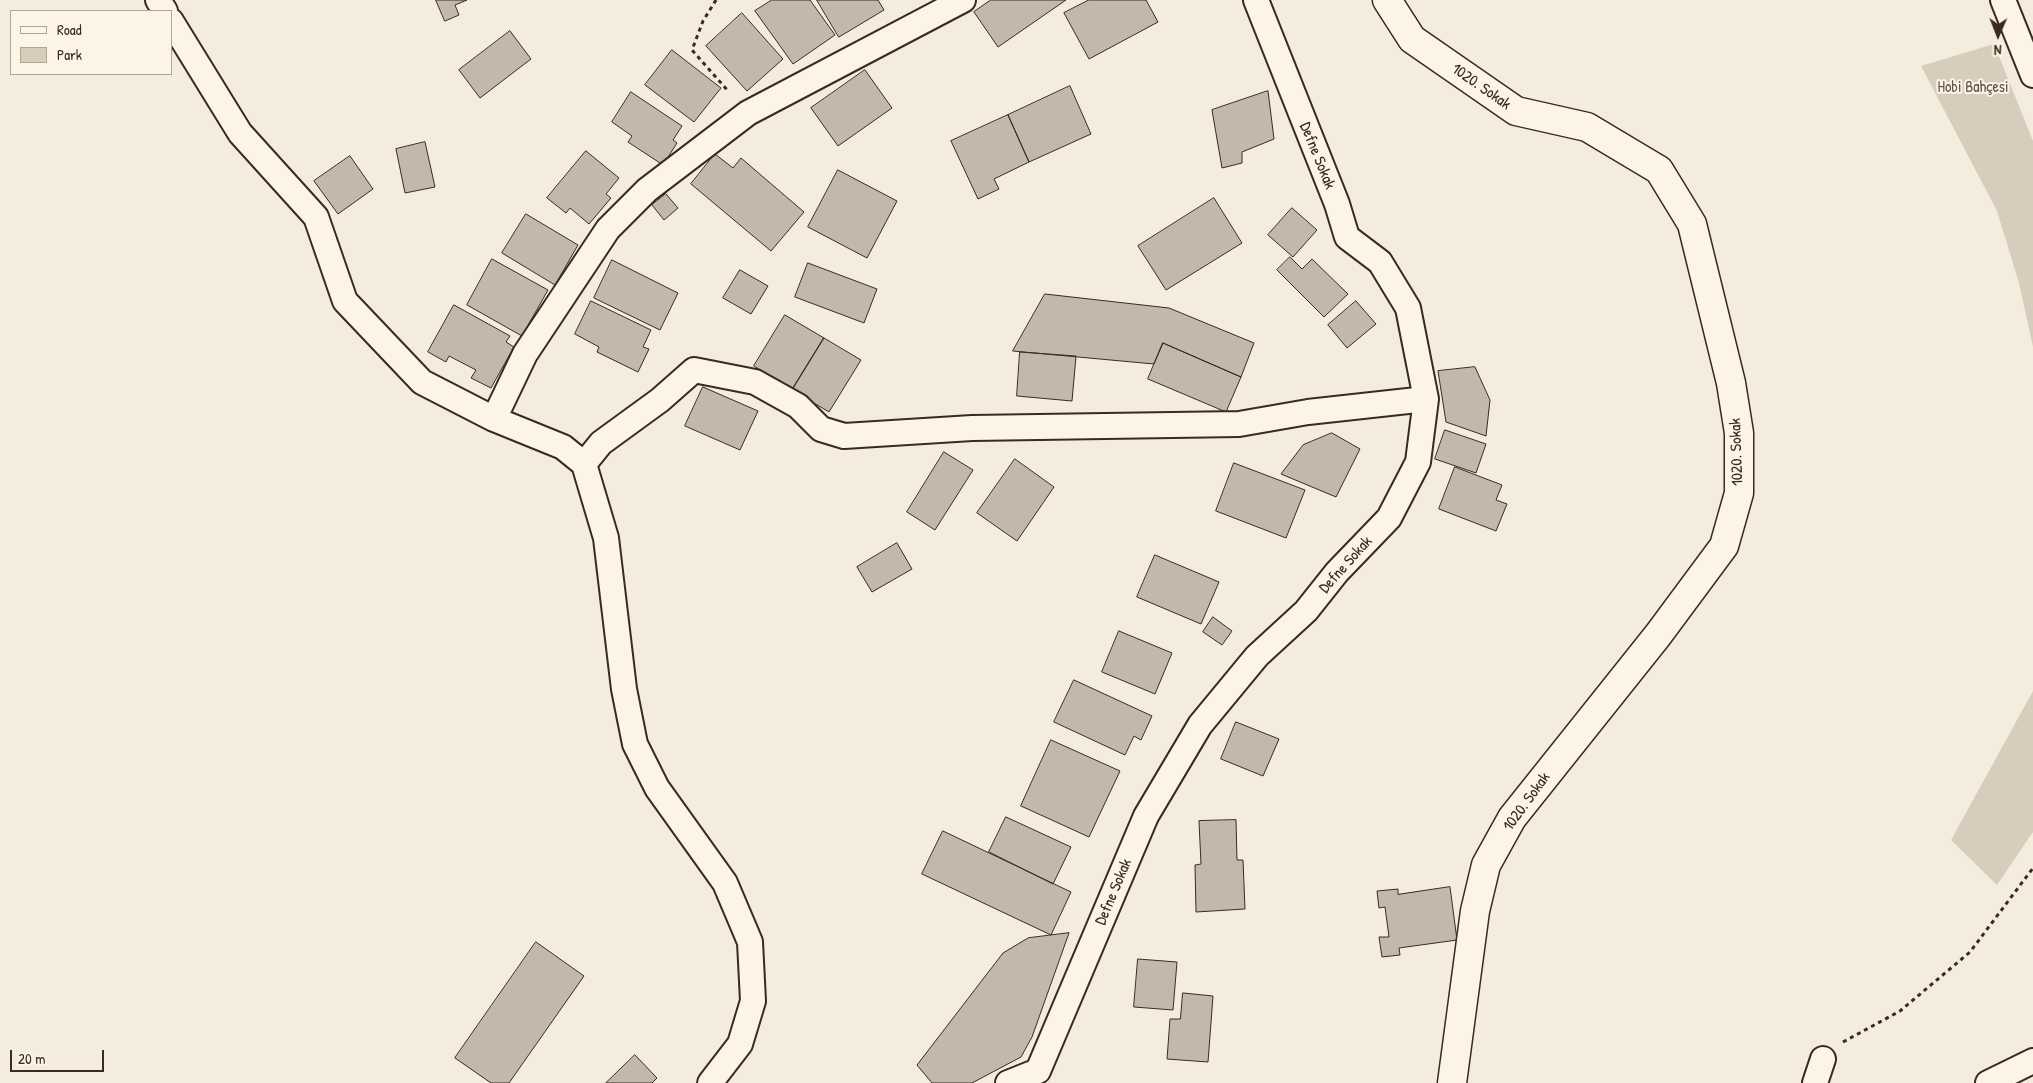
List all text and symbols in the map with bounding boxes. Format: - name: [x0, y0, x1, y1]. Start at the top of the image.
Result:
- legend: [10, 10, 172, 75]
- north arrow: [1973, 10, 2023, 60]
- text: Road: [57, 19, 82, 40]
- text: N: [1994, 41, 2002, 60]
- text: Park: [57, 44, 82, 65]
- street label: 1020. Sokak: [1448, 60, 1514, 114]
- park label: Hobi Bahçesi: [1937, 78, 2009, 98]
- street label: Defne Sokak: [1295, 120, 1339, 192]
- street label: 1020. Sokak: [1726, 418, 1748, 486]
- street label: Defne Sokak: [1315, 532, 1377, 598]
- street label: 1020. Sokak: [1499, 769, 1555, 835]
- street label: Defne Sokak: [1091, 856, 1137, 928]
- scale bar: [12, 1040, 106, 1072]
- text: 20 m: [18, 1048, 45, 1069]

